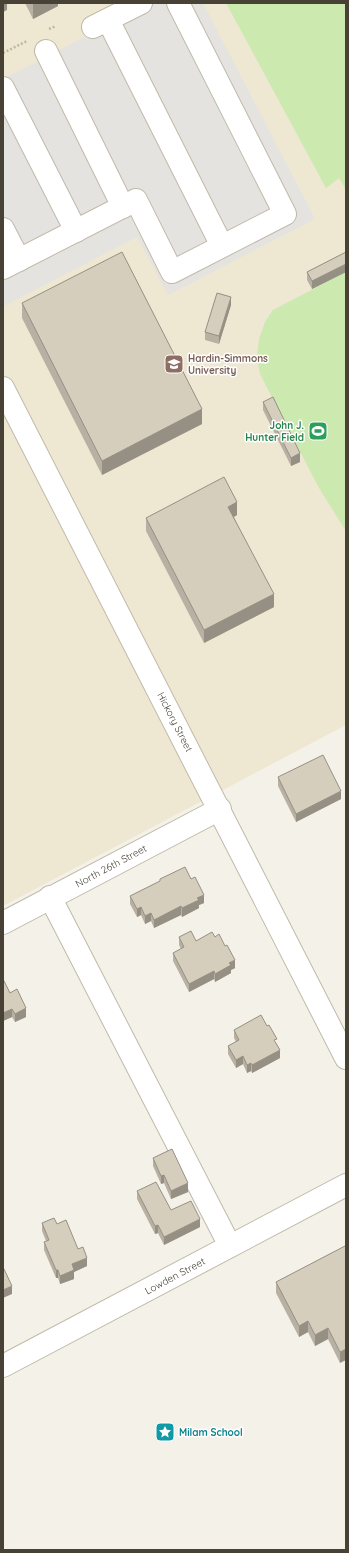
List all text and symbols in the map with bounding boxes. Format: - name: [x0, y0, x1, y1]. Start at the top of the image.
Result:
- place label: Hardin-Simmons University: [188, 352, 268, 377]
- school or university icon: Hardin-Simmons University: [163, 353, 185, 375]
- place label: John J. Hunter Field: [245, 419, 304, 444]
- sports icon: John J. Hunter Field: [307, 420, 329, 442]
- street label: Hickory Street: [154, 690, 196, 755]
- street label: North 26th Street: [73, 841, 149, 890]
- street label: Lowden Street: [143, 1254, 208, 1297]
- place icon: Milam School: [154, 1421, 176, 1443]
- place label: Milam School: [179, 1426, 243, 1439]

